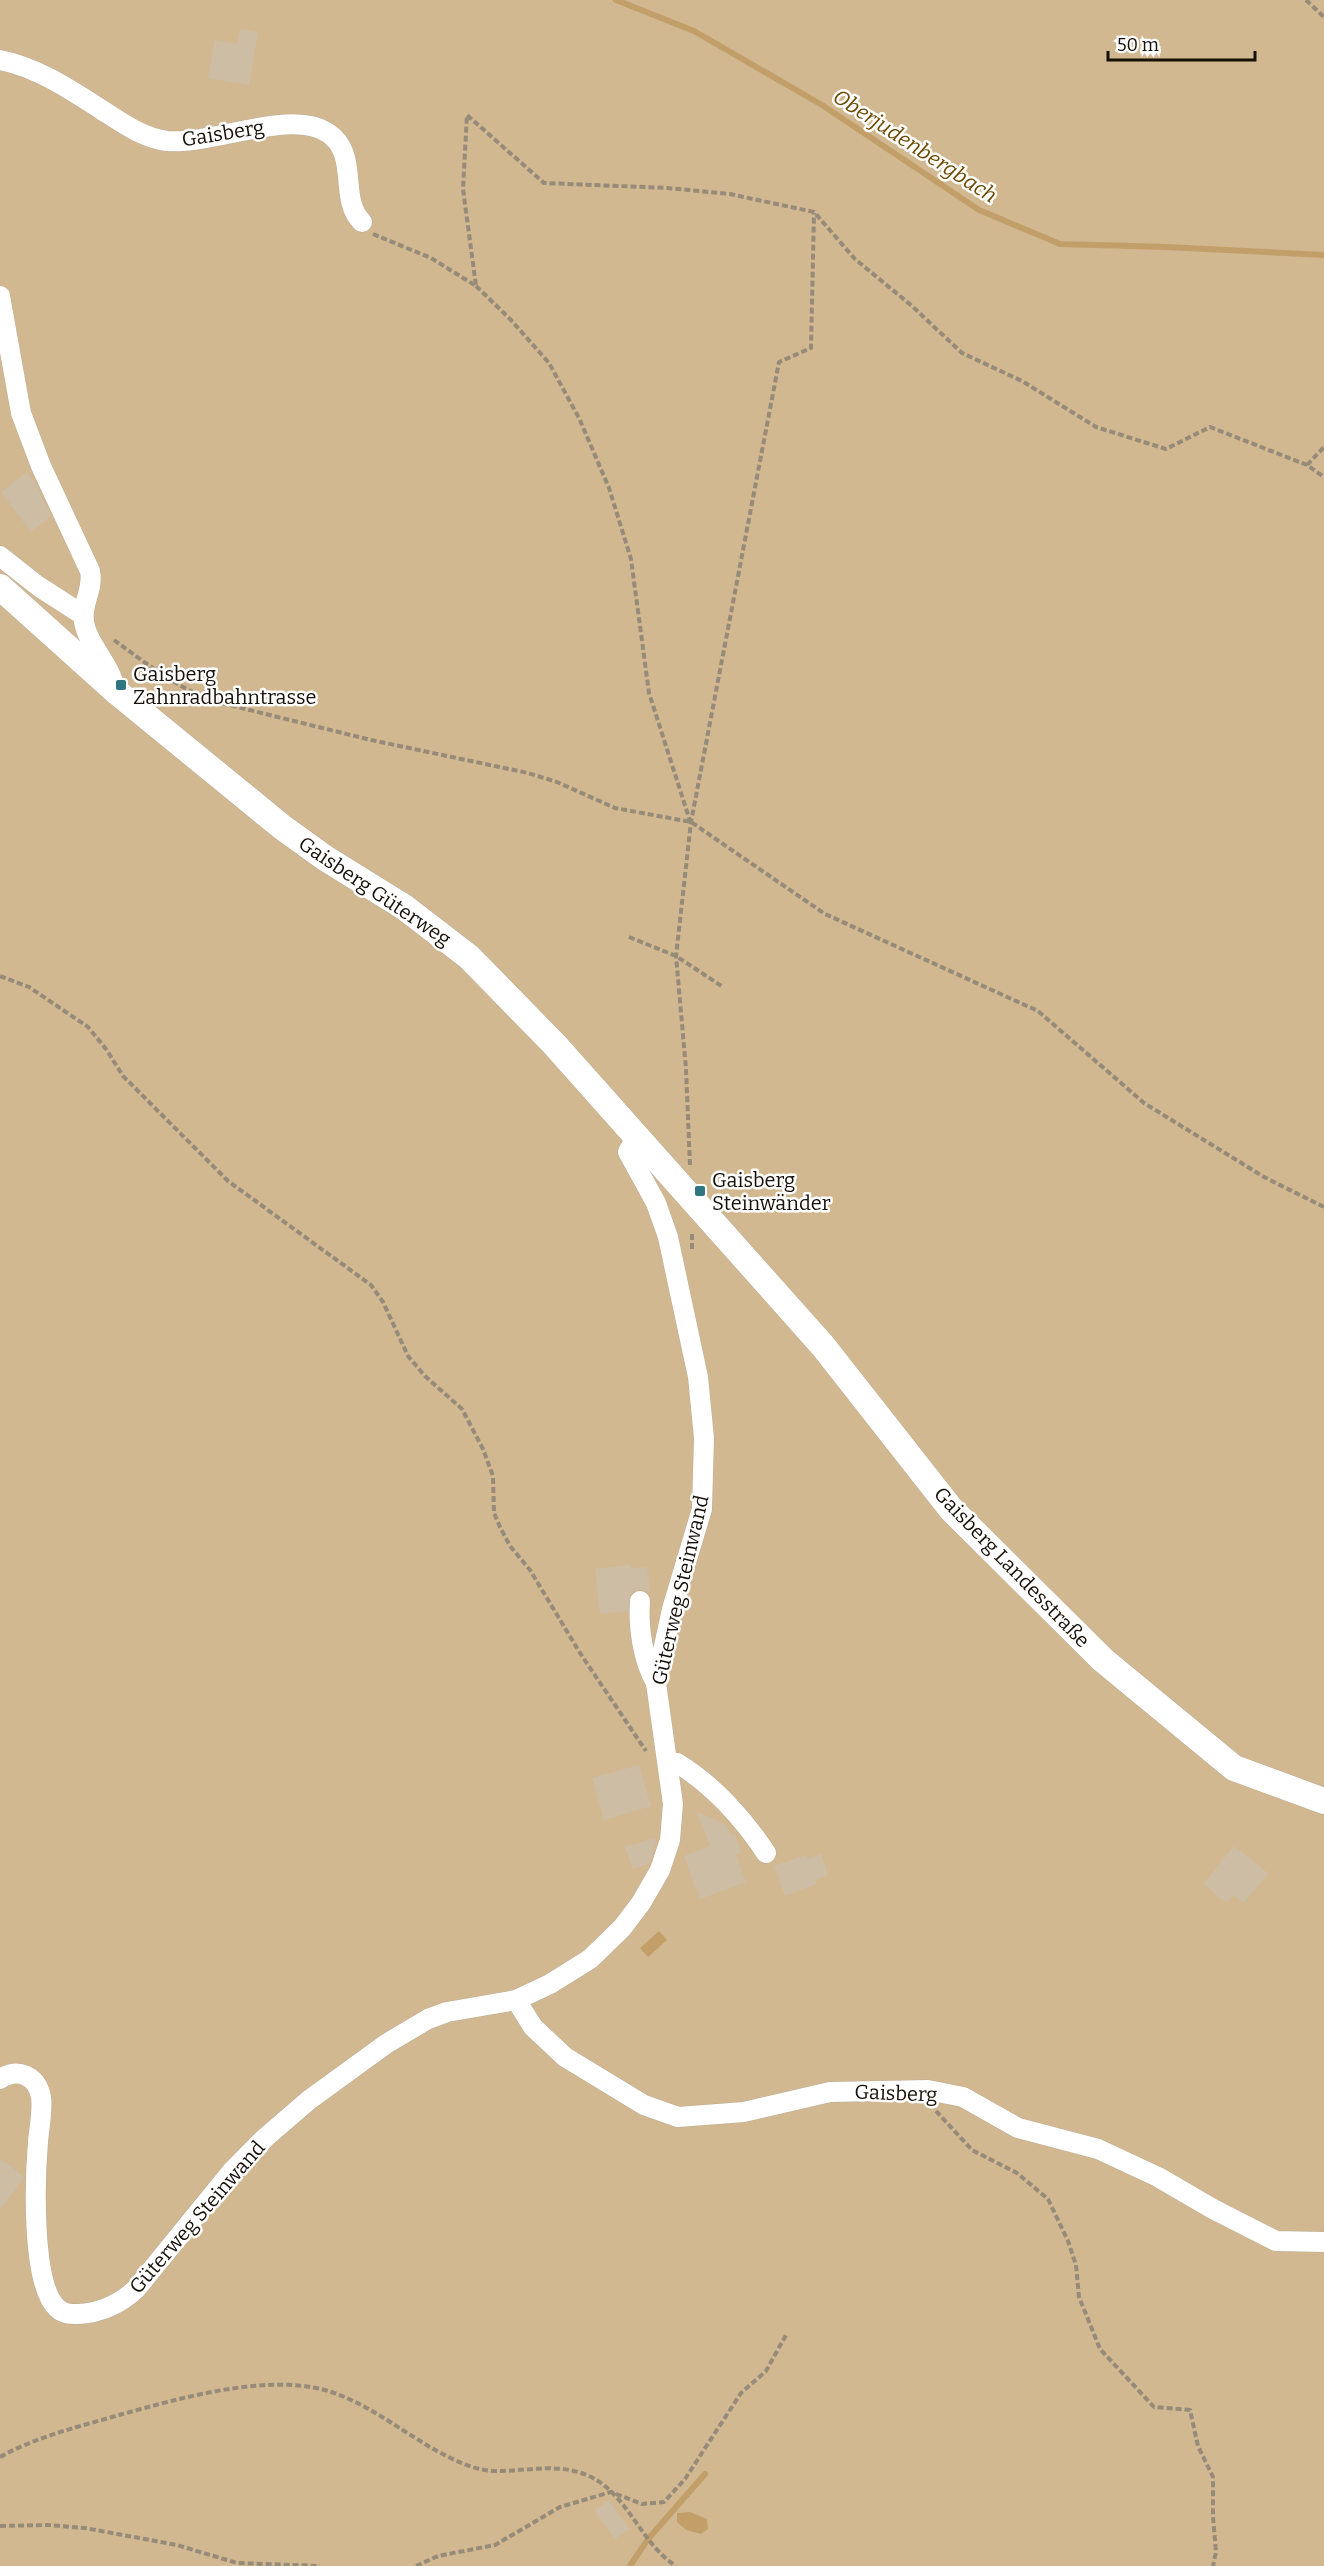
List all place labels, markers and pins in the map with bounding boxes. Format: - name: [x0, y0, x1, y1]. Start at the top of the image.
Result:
- place label: Gaisberg Zahnradbahntrasse: [133, 662, 316, 709]
- marker: Gaisberg Zahnradbahntrasse: [114, 678, 128, 692]
- place label: Gaisberg Steinwänder: [712, 1168, 831, 1215]
- marker: Gaisberg Steinwänder: [693, 1184, 707, 1198]

